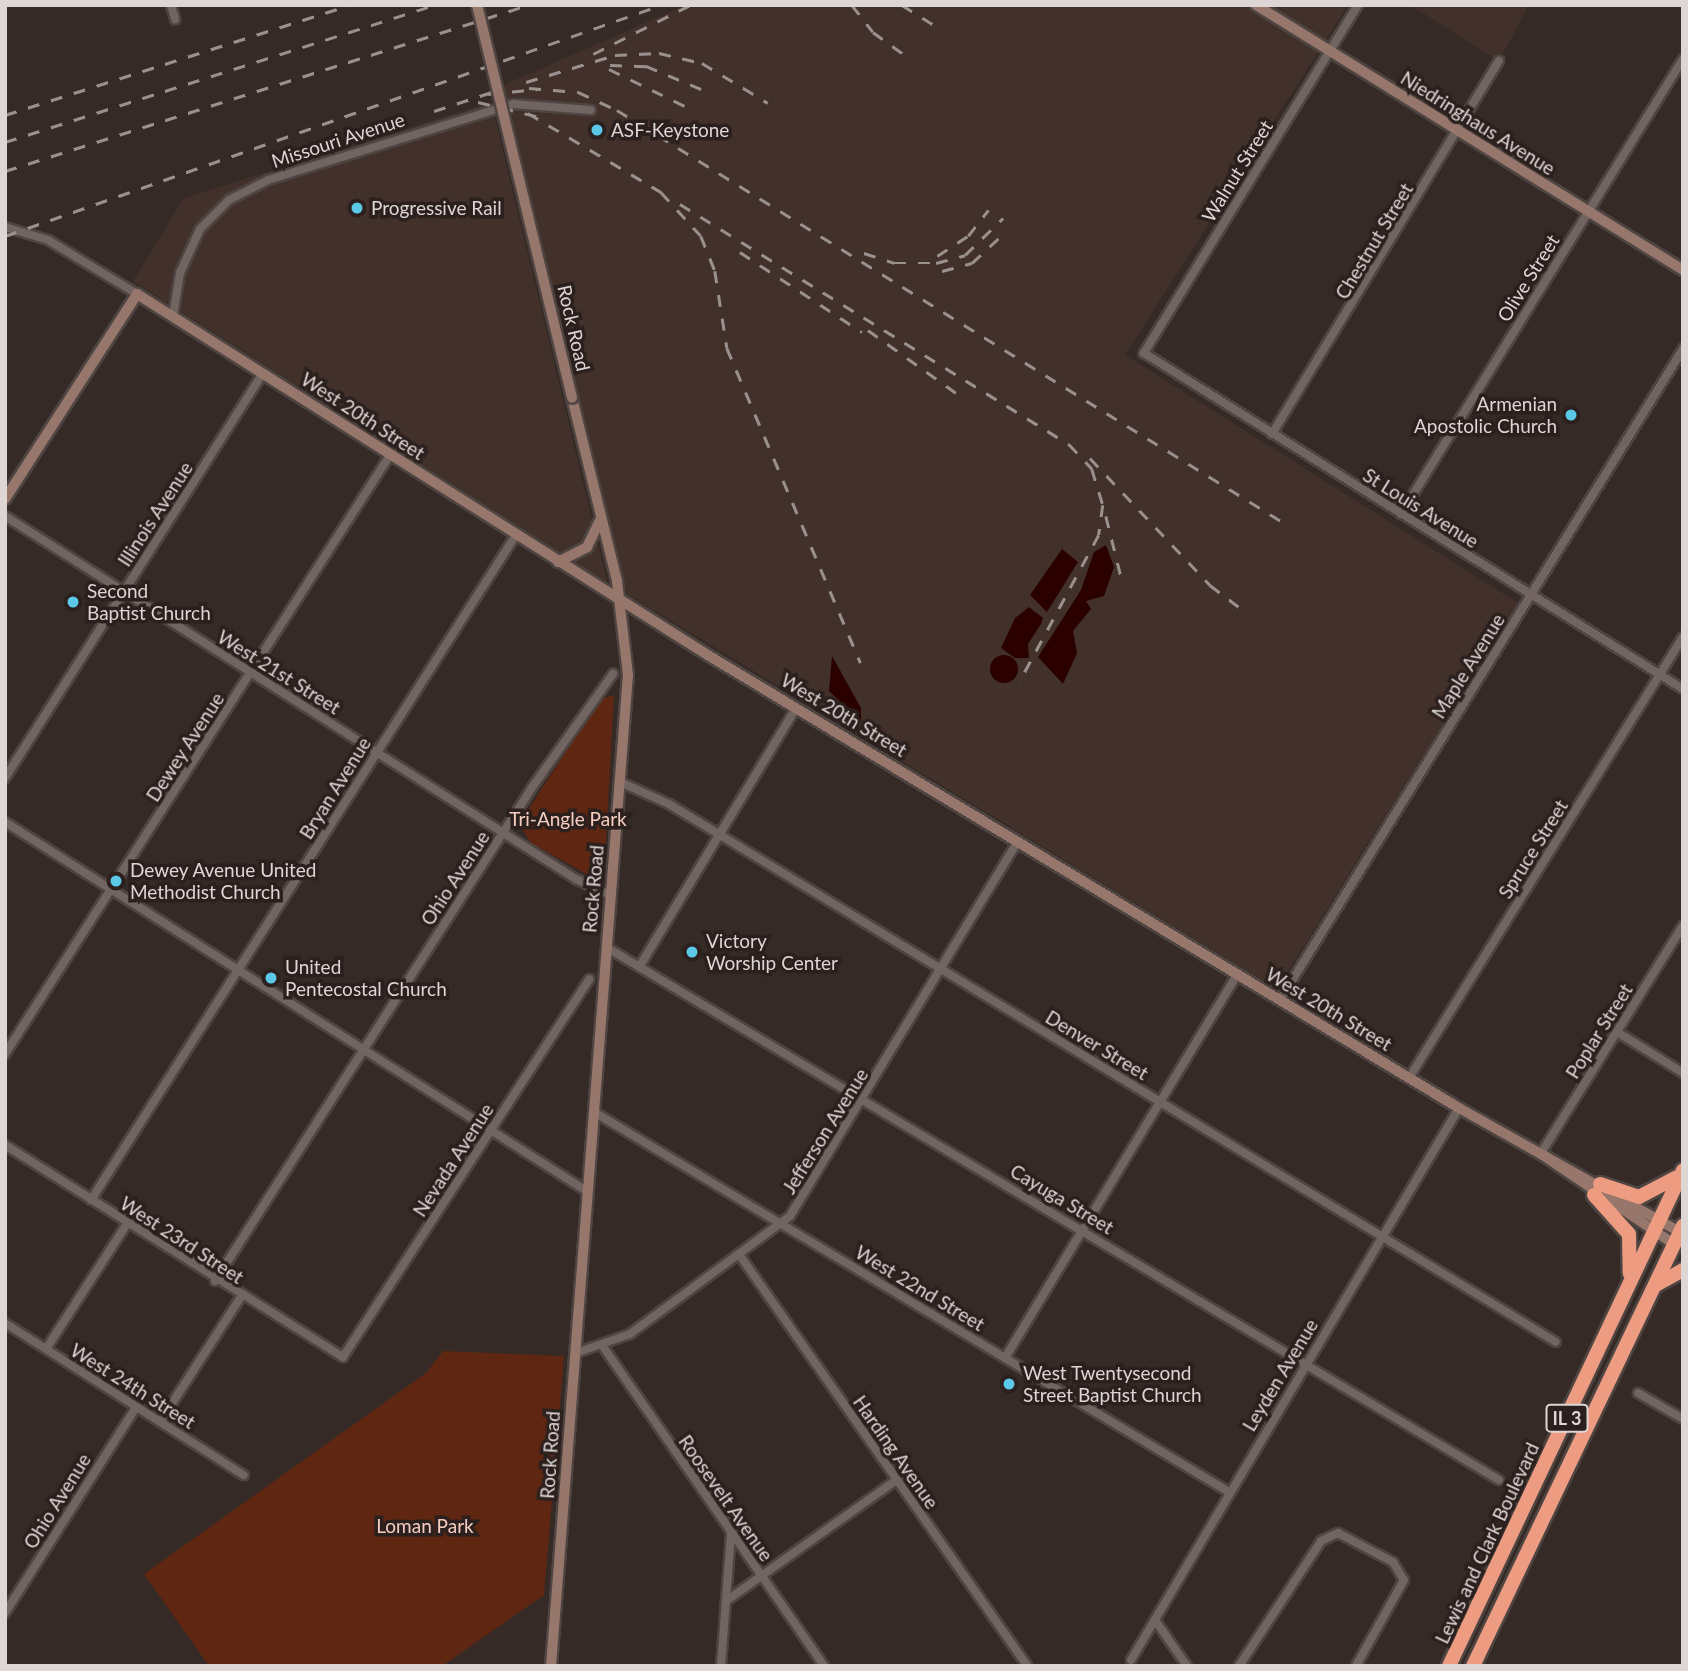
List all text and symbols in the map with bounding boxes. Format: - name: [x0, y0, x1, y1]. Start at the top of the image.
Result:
- street label: Niedringhaus Avenue: [1396, 66, 1560, 180]
- street label: Missouri Avenue: [268, 108, 408, 172]
- street label: Walnut Street: [1197, 116, 1277, 226]
- place label: ASF-Keystone: [611, 119, 729, 141]
- marker: ASF-Keystone: [589, 122, 605, 138]
- street label: Chestnut Street: [1330, 179, 1418, 303]
- place label: Progressive Rail: [371, 197, 502, 219]
- marker: Progressive Rail: [349, 200, 365, 216]
- street label: Olive Street: [1492, 230, 1564, 326]
- street label: Rock Road: [553, 283, 595, 373]
- street label: West 20th Street: [297, 368, 429, 464]
- place label: Armenian Apostolic Church: [1414, 393, 1557, 437]
- marker: Armenian Apostolic Church: [1563, 407, 1579, 423]
- street label: Illinois Avenue: [113, 457, 197, 571]
- street label: St Louis Avenue: [1359, 463, 1483, 553]
- place label: Second Baptist Church: [87, 580, 211, 624]
- marker: Second Baptist Church: [65, 594, 81, 610]
- street label: Maple Avenue: [1427, 609, 1509, 723]
- street label: West 21st Street: [213, 625, 345, 719]
- street label: West 20th Street: [777, 668, 911, 762]
- street label: Dewey Avenue: [141, 688, 229, 806]
- street label: Bryan Avenue: [294, 733, 376, 843]
- street label: Spruce Street: [1494, 795, 1572, 903]
- park label: Tri-Angle Park: [509, 808, 627, 830]
- street label: Ohio Avenue: [416, 826, 494, 930]
- street label: Rock Road: [578, 844, 608, 934]
- place label: Dewey Avenue United Methodist Church: [130, 859, 318, 903]
- marker: Dewey Avenue United Methodist Church: [108, 873, 124, 889]
- place label: Victory Worship Center: [706, 930, 838, 974]
- marker: Victory Worship Center: [684, 944, 700, 960]
- place label: United Pentecostal Church: [285, 956, 447, 1000]
- street label: West 20th Street: [1262, 962, 1396, 1056]
- marker: United Pentecostal Church: [263, 970, 279, 986]
- street label: Poplar Street: [1561, 979, 1637, 1083]
- street label: Denver Street: [1041, 1005, 1153, 1085]
- street label: Jefferson Avenue: [777, 1064, 873, 1198]
- street label: Nevada Avenue: [408, 1099, 498, 1221]
- street label: Cayuga Street: [1006, 1159, 1118, 1239]
- street label: West 23rd Street: [116, 1192, 248, 1288]
- street label: West 22nd Street: [851, 1240, 989, 1336]
- street label: Leyden Avenue: [1237, 1315, 1323, 1435]
- street label: West 24th Street: [66, 1338, 200, 1434]
- place label: West Twentysecond Street Baptist Church: [1023, 1362, 1202, 1406]
- marker: West Twentysecond Street Baptist Church: [1001, 1376, 1017, 1392]
- street label: Harding Avenue: [848, 1391, 944, 1513]
- road number: IL 3: [1544, 1404, 1590, 1433]
- street label: Rock Road: [536, 1410, 564, 1500]
- street label: Roosevelt Avenue: [674, 1430, 778, 1566]
- street label: Lewis and Clark Boulevard: [1430, 1439, 1544, 1647]
- street label: Ohio Avenue: [19, 1449, 95, 1553]
- park label: Loman Park: [376, 1515, 474, 1537]

